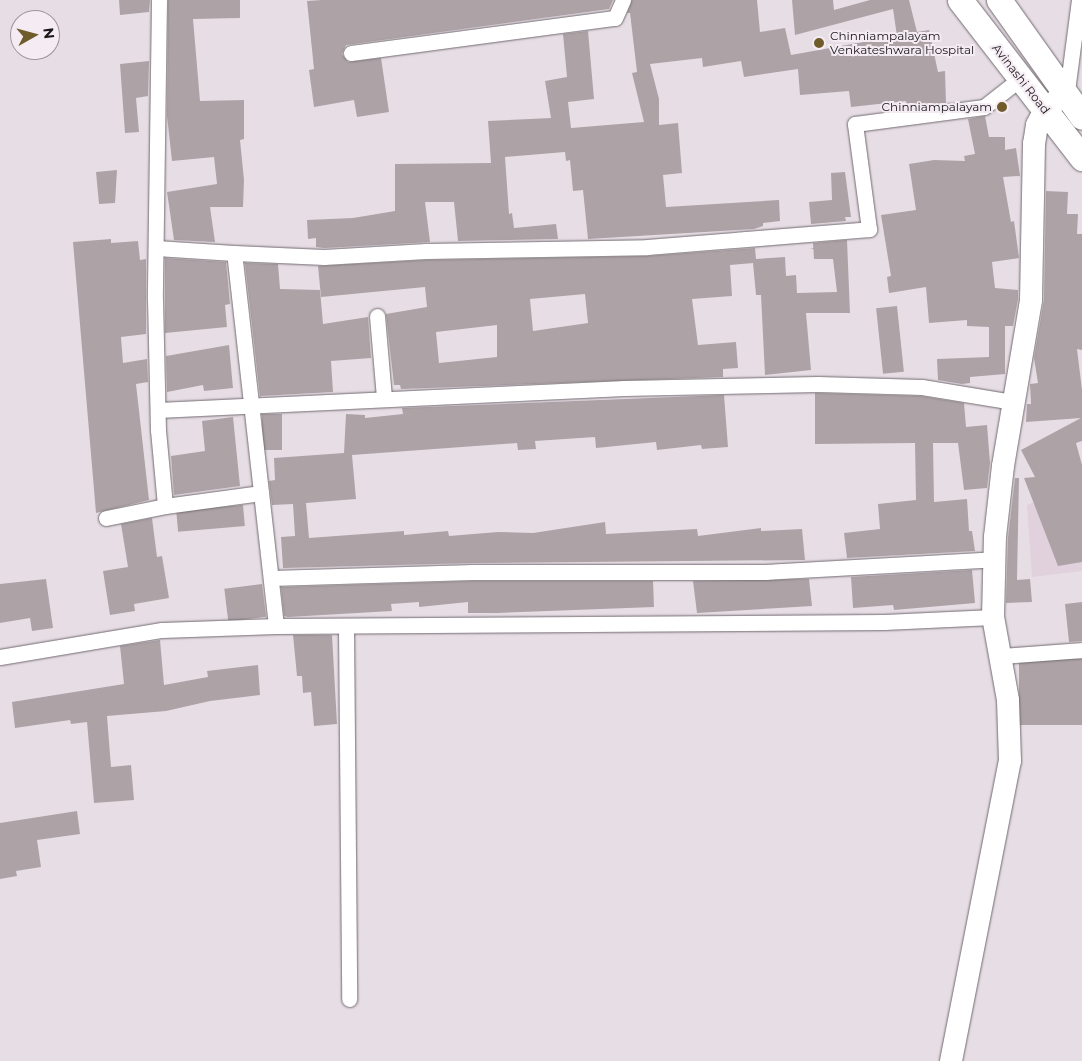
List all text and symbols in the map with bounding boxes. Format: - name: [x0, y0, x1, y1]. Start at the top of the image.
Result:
- north arrow: [10, 10, 60, 60]
- text: N: [39, 27, 59, 40]
- place label: Chinniampalayam Venkateshwara Hospital: [830, 29, 974, 57]
- marker: Chinniampalayam Venkateshwara Hospital: [812, 36, 826, 50]
- street label: Avinashi Road: [989, 41, 1053, 117]
- place label: Chinniampalayam: [882, 100, 992, 114]
- marker: Chinniampalayam: [996, 101, 1008, 113]

